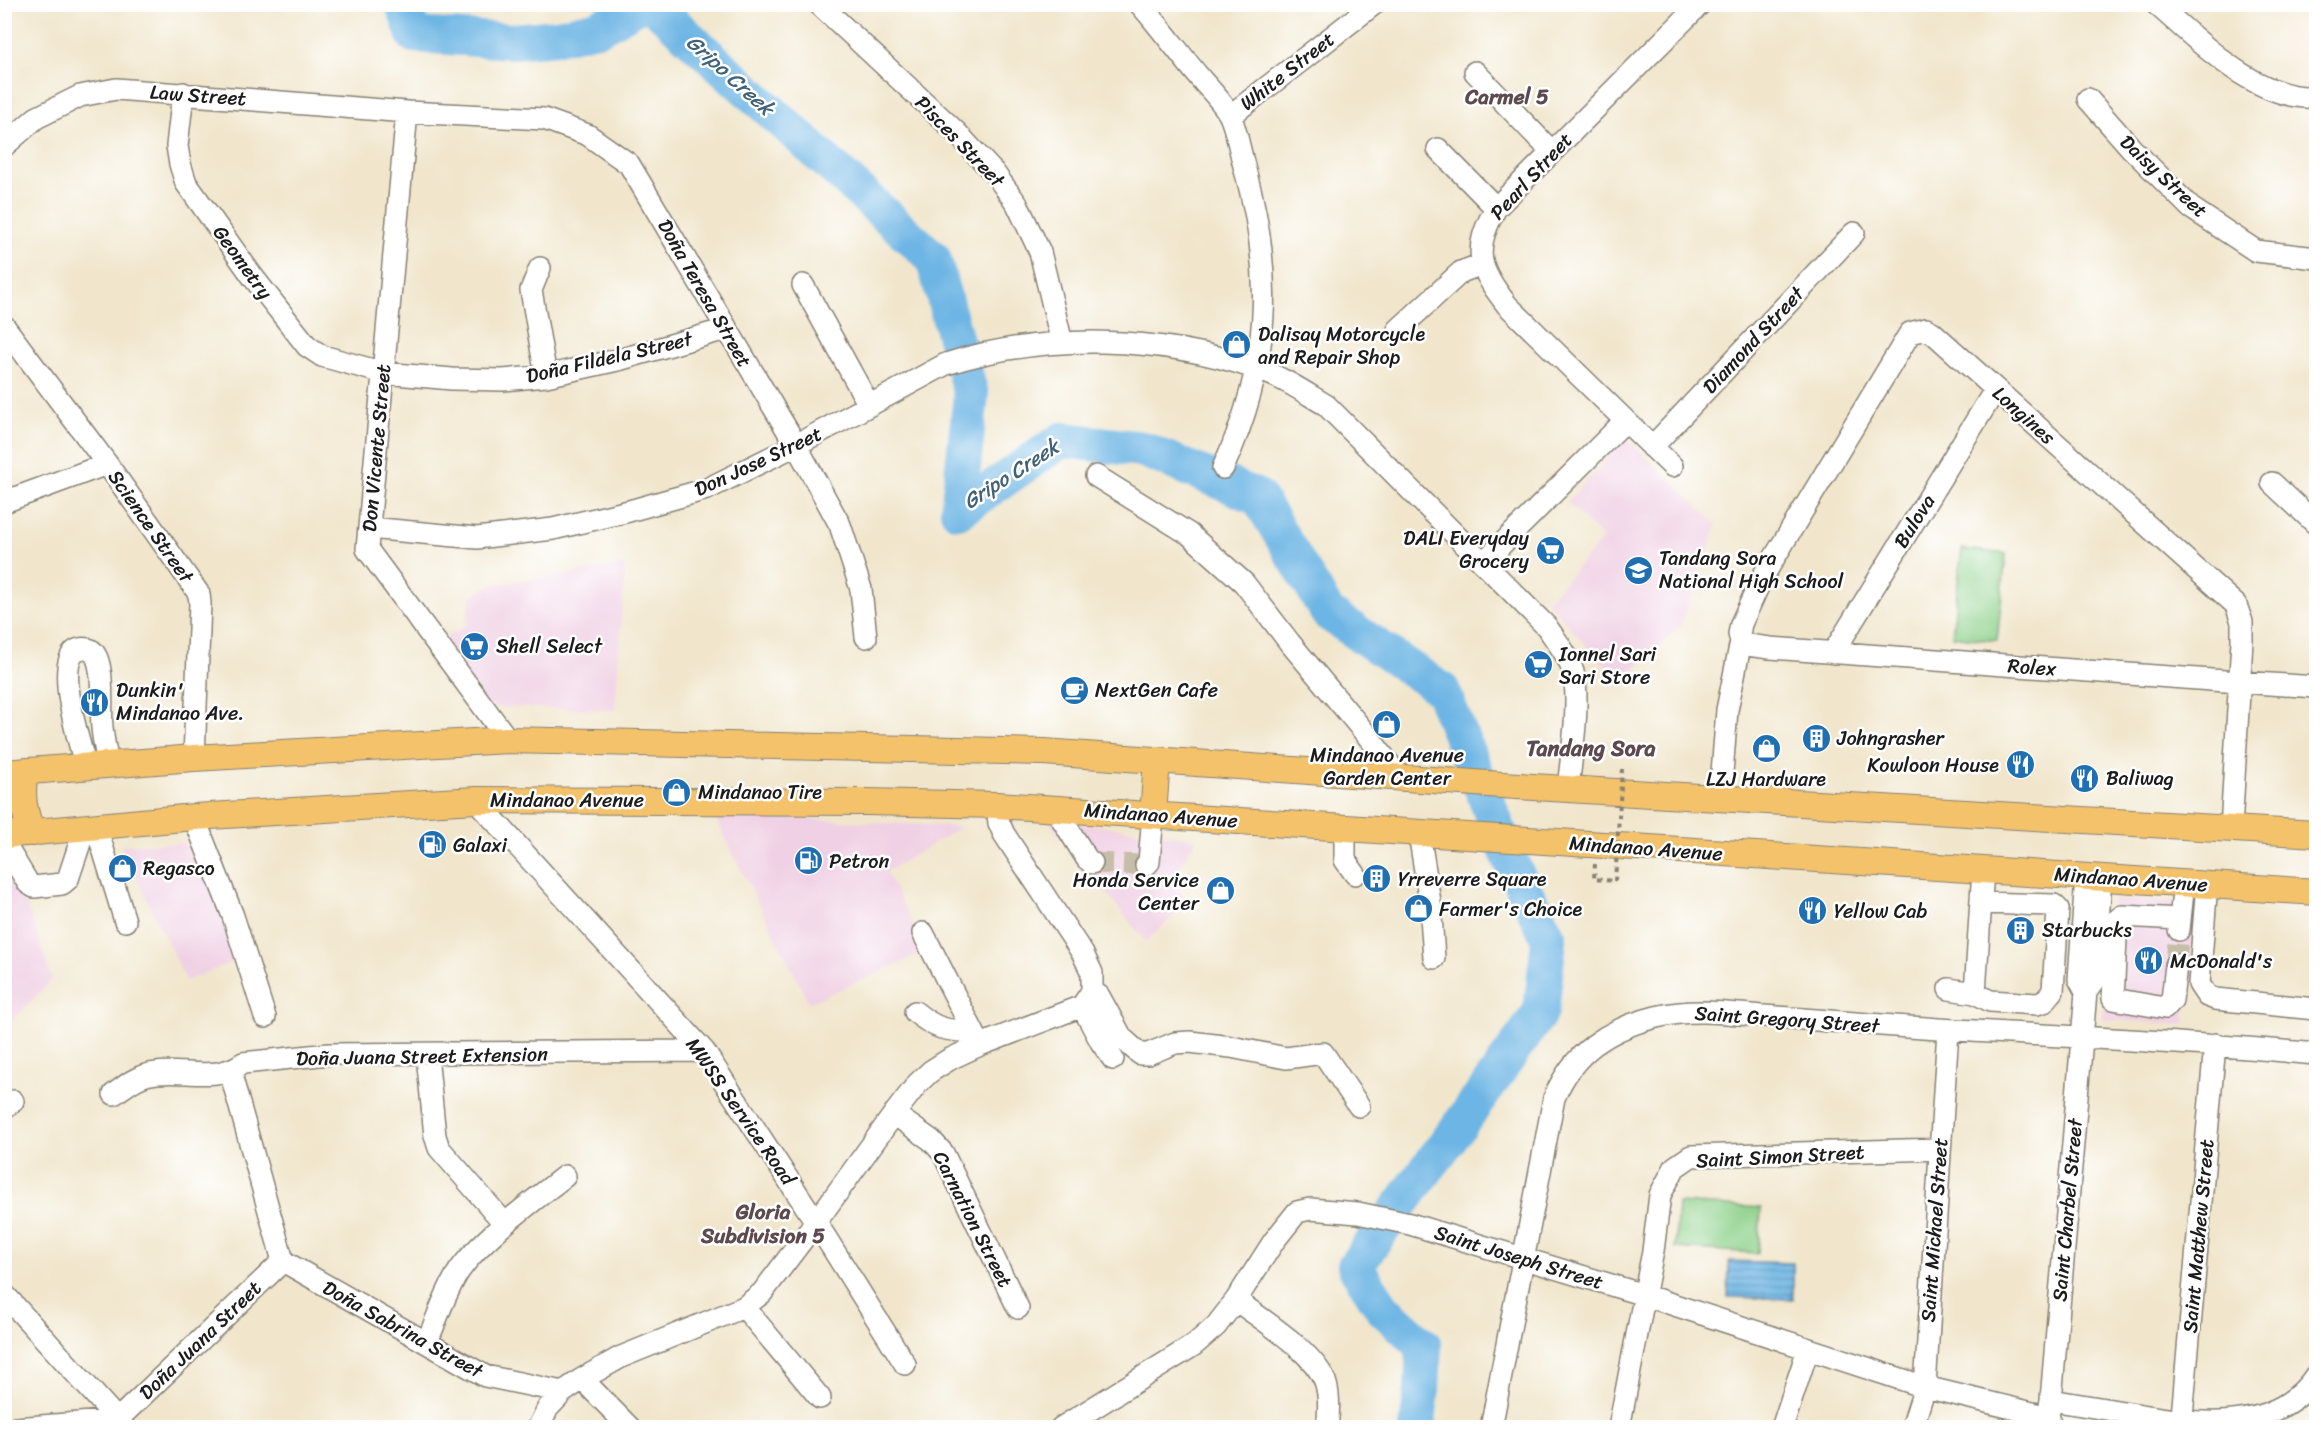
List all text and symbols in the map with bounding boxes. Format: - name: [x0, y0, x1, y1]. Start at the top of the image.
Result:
- street label: White Street: [1232, 23, 1343, 120]
- water label: Gripo Creek: [677, 25, 785, 127]
- street label: Law Street: [149, 75, 248, 116]
- district label: Carmel 5: [1464, 78, 1549, 116]
- street label: Pisces Street: [906, 87, 1014, 197]
- street label: Pearl Street: [1481, 124, 1582, 228]
- street label: Daisy Street: [2111, 126, 2216, 227]
- street label: Doña Teresa Street: [648, 212, 762, 375]
- street label: Geometry: [203, 218, 282, 308]
- street label: Diamond Street: [1694, 277, 1814, 403]
- place label: Dalisay Motorcycle and Repair Shop: [1258, 317, 1426, 375]
- street label: Doña Fildela Street: [523, 321, 697, 394]
- shop icon: Dalisay Motorcycle and Repair Shop: [1221, 329, 1253, 361]
- street label: Don Vicente Street: [352, 362, 401, 533]
- street label: Longines: [1984, 377, 2064, 454]
- street label: Don Jose Street: [688, 416, 828, 506]
- water label: Gripo Creek: [955, 427, 1069, 519]
- street label: Science Street: [98, 462, 203, 591]
- street label: Bulova: [1884, 487, 1945, 555]
- place label: DALI Everyday Grocery: [1403, 521, 1530, 579]
- supermarket icon: DALI Everyday Grocery: [1534, 534, 1566, 566]
- place label: Tandang Sora National High School: [1659, 541, 1845, 599]
- school or university icon: Tandang Sora National High School: [1622, 554, 1654, 586]
- place label: Shell Select: [496, 629, 603, 664]
- supermarket icon: Shell Select: [459, 630, 491, 662]
- place label: Ionnel Sari Sari Store: [1558, 637, 1658, 695]
- street label: Rolex: [2007, 648, 2058, 687]
- supermarket icon: Ionnel Sari Sari Store: [1522, 649, 1554, 681]
- place label: Dunkin' Mindanao Ave.: [116, 673, 244, 731]
- place label: NextGen Cafe: [1095, 673, 1218, 708]
- cafe icon: NextGen Cafe: [1058, 674, 1090, 706]
- restaurant icon: Dunkin' Mindanao Ave.: [79, 686, 111, 718]
- shop icon: Mindanao Avenue Garden Center: [1371, 708, 1403, 740]
- place label: Johngrasher: [1836, 721, 1945, 756]
- building icon: Johngrasher: [1800, 722, 1832, 754]
- district label: Tandang Sora: [1526, 729, 1656, 768]
- shop icon: LZJ Hardware: [1750, 732, 1782, 764]
- place label: Mindanao Avenue Garden Center: [1310, 738, 1464, 796]
- place label: Kowloon House: [1867, 748, 1999, 783]
- restaurant icon: Kowloon House: [2004, 749, 2036, 781]
- place label: Baliwag: [2106, 761, 2174, 796]
- place label: LZJ Hardware: [1706, 762, 1826, 797]
- restaurant icon: Baliwag: [2069, 762, 2101, 794]
- place label: Mindanao Tire: [698, 775, 822, 810]
- shop icon: Mindanao Tire: [661, 776, 693, 808]
- street label: Mindanao Avenue: [490, 783, 644, 818]
- street label: Mindanao Avenue: [1083, 793, 1239, 838]
- street label: Mindanao Avenue: [1568, 826, 1724, 871]
- place label: Galaxi: [453, 828, 507, 863]
- fuel station icon: Galaxi: [416, 829, 448, 861]
- place label: Petron: [829, 844, 890, 879]
- fuel station icon: Petron: [792, 845, 824, 877]
- place label: Regasco: [143, 851, 215, 886]
- shop icon: Regasco: [106, 852, 138, 884]
- street label: Mindanao Avenue: [2053, 857, 2209, 902]
- place label: Yrreverre Square: [1398, 862, 1547, 897]
- place label: Honda Service Center: [1073, 863, 1200, 921]
- building icon: Yrreverre Square: [1361, 863, 1393, 895]
- shop icon: Honda Service Center: [1204, 875, 1236, 907]
- place label: Farmer's Choice: [1439, 892, 1582, 927]
- shop icon: Farmer's Choice: [1402, 893, 1434, 925]
- place label: Yellow Cab: [1834, 894, 1927, 929]
- restaurant icon: Yellow Cab: [1797, 895, 1829, 927]
- place label: Starbucks: [2042, 913, 2133, 948]
- building icon: Starbucks: [2005, 914, 2037, 946]
- place label: McDonald's: [2170, 944, 2273, 979]
- restaurant icon: McDonald's: [2133, 945, 2165, 977]
- street label: Saint Gregory Street: [1693, 996, 1881, 1043]
- street label: MWSS Service Road: [676, 1030, 806, 1194]
- street label: Doña Juana Street Extension: [296, 1037, 548, 1076]
- street label: Saint Charbel Street: [2042, 1116, 2093, 1303]
- street label: Saint Simon Street: [1695, 1135, 1865, 1178]
- street label: Saint Michael Street: [1911, 1136, 1958, 1323]
- street label: Saint Matthew Street: [2173, 1137, 2224, 1334]
- street label: Carnation Street: [923, 1145, 1022, 1294]
- district label: Gloria Subdivision 5: [700, 1193, 825, 1255]
- street label: Saint Joseph Street: [1430, 1215, 1608, 1300]
- street label: Doña Sabrina Street: [316, 1271, 490, 1389]
- street label: Doña Juana Street: [130, 1272, 270, 1409]

